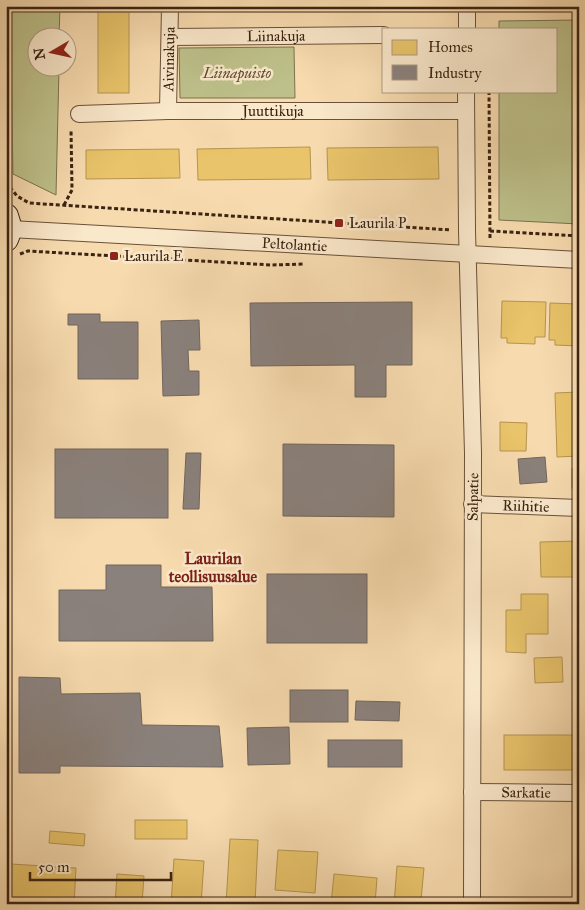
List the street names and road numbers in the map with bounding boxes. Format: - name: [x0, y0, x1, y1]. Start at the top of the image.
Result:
- street label: Aivinakuja: [159, 26, 179, 93]
- street label: Liinakuja: [247, 27, 306, 45]
- street label: Juuttikuja: [240, 102, 304, 121]
- street label: Peltolantie: [261, 234, 328, 255]
- street label: Salpatie: [464, 473, 482, 521]
- street label: Riihitie: [502, 496, 550, 516]
- street label: Sarkatie: [501, 783, 551, 802]

